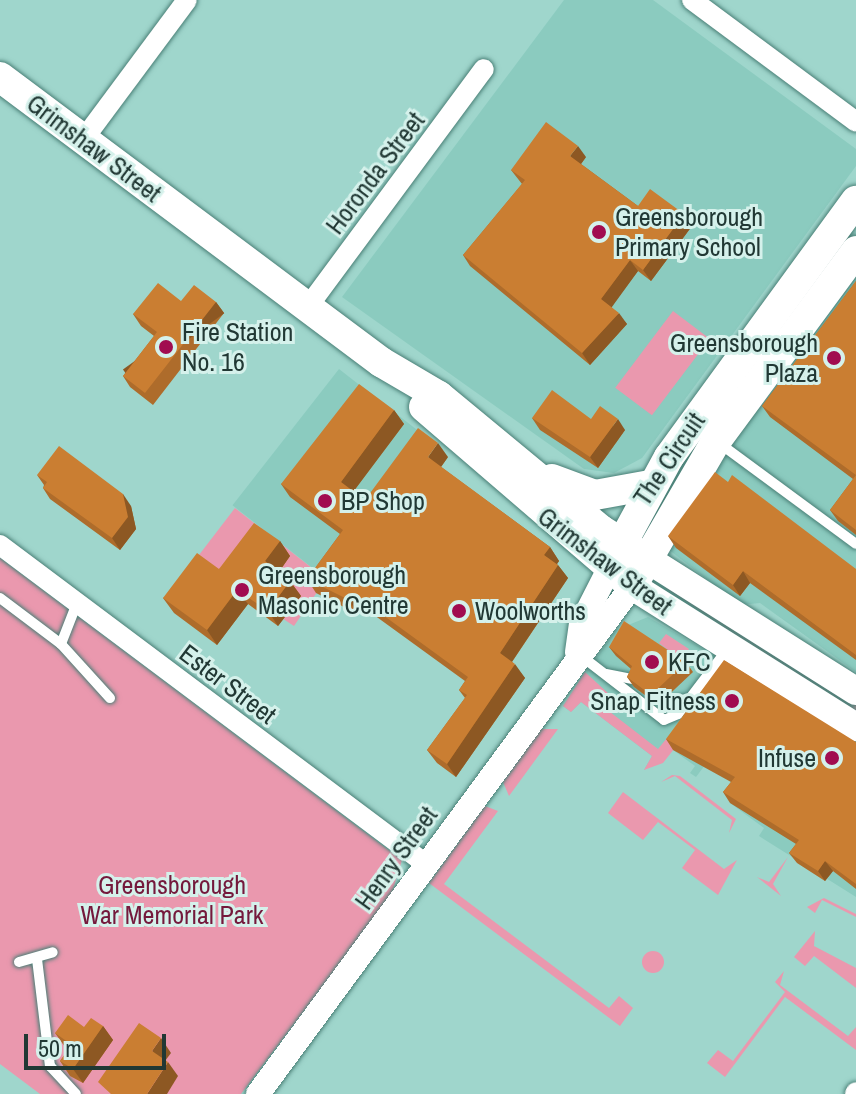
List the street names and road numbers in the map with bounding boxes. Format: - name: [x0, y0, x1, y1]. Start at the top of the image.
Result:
- street label: Grimshaw Street: [21, 87, 167, 209]
- street label: Horonda Street: [319, 106, 431, 240]
- street label: The Circuit: [627, 407, 711, 511]
- street label: Grimshaw Street: [532, 500, 678, 622]
- street label: Ester Street: [174, 638, 282, 730]
- street label: Henry Street: [348, 800, 444, 916]

